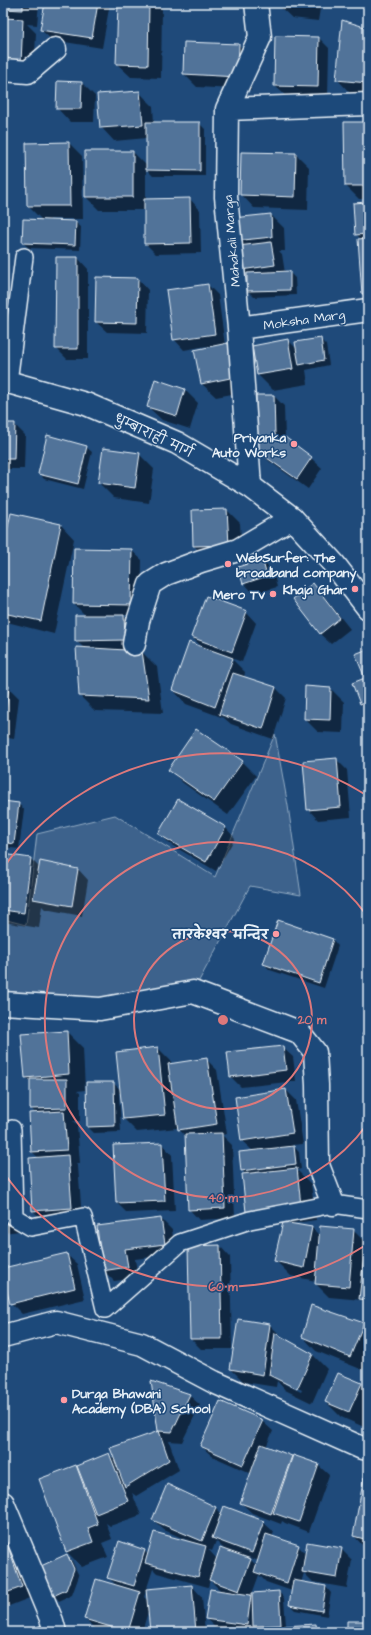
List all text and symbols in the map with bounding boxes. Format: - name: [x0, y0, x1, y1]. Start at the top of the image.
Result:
- street label: Mahakali Marga: [219, 194, 246, 288]
- street label: Moksha Marg: [262, 305, 346, 336]
- street label: धुम्बाराही मार्ग: [110, 408, 198, 464]
- place label: Priyanka Auto Works: [212, 429, 286, 462]
- marker: Priyanka Auto Works: [289, 439, 299, 449]
- place label: WebSurfer: The broadband company: [235, 549, 357, 583]
- marker: WebSurfer: The broadband company: [223, 559, 233, 569]
- place label: Khaja Ghar: [283, 581, 348, 600]
- marker: Khaja Ghar: [350, 584, 360, 594]
- place label: Mero Tv: [213, 586, 265, 604]
- marker: Mero Tv: [268, 589, 278, 599]
- place label: तारकेश्वर मन्दिर: [171, 923, 269, 944]
- marker: तारकेश्वर मन्दिर: [271, 929, 281, 939]
- text: 20 m: [297, 1012, 327, 1029]
- centre of rings: [216, 1013, 230, 1027]
- text: 40 m: [208, 1190, 239, 1207]
- text: 60 m: [208, 1279, 238, 1296]
- place label: Durga Bhawani Academy (DBA) School: [72, 1385, 211, 1419]
- marker: Durga Bhawani Academy (DBA) School: [59, 1395, 69, 1405]

